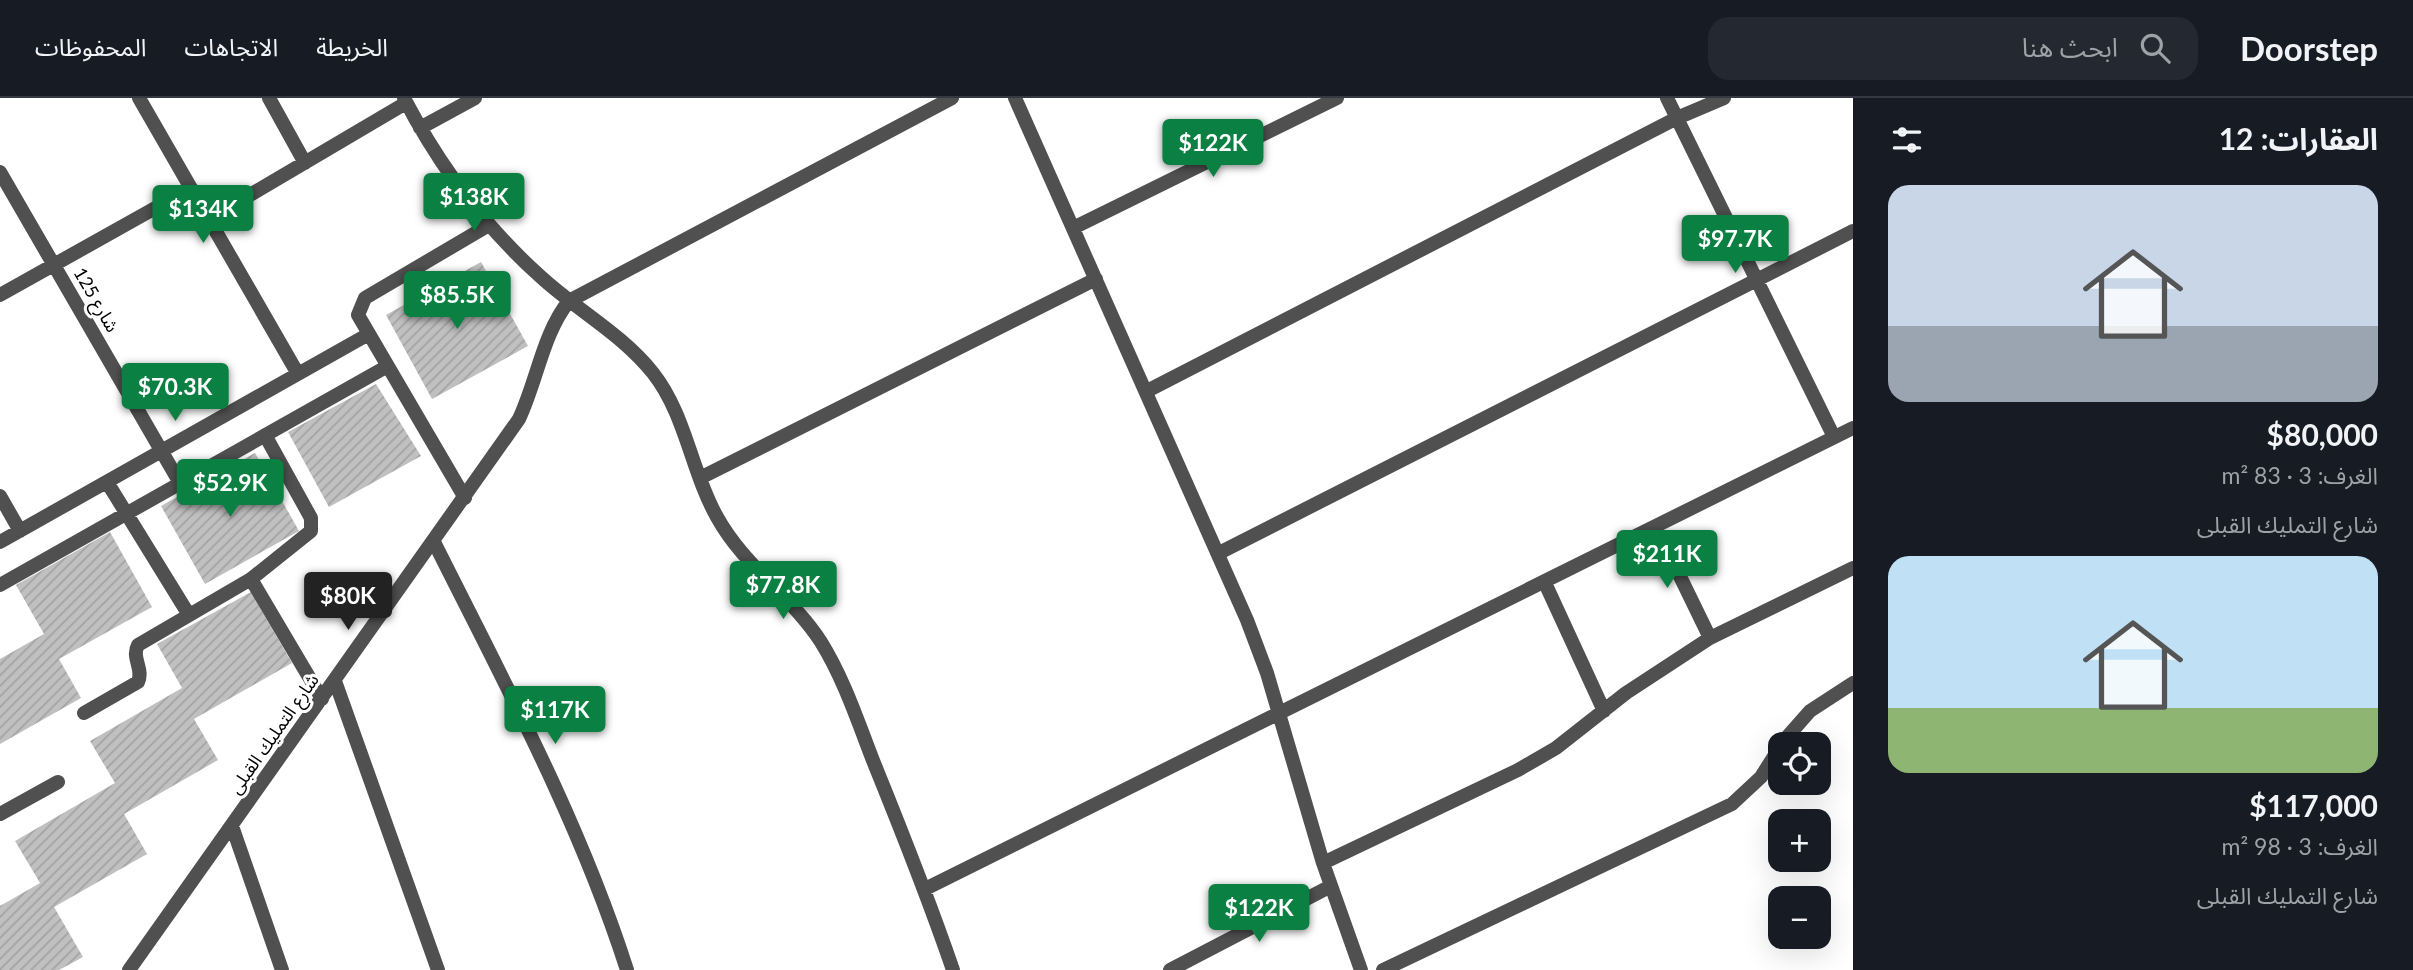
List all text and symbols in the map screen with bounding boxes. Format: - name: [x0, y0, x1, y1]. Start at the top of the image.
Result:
- search box: [1708, 17, 2198, 80]
- text: Doorstep: [2240, 28, 2378, 68]
- icon: search: [2136, 29, 2174, 67]
- text: ابحث هنا: [2022, 31, 2118, 63]
- text: المحفوظات: [35, 32, 146, 61]
- text: الاتجاهات: [184, 32, 278, 61]
- text: الخريطة: [316, 32, 388, 61]
- pin: $122K: [1164, 120, 1262, 179]
- text: العقارات: 12: [2219, 120, 2378, 156]
- icon: filters: [1888, 121, 1926, 159]
- text: $122K: [1178, 128, 1248, 156]
- pin: $138K: [425, 174, 523, 233]
- text: $138K: [439, 182, 509, 210]
- pin: $134K: [154, 186, 252, 245]
- text: $134K: [168, 194, 238, 222]
- pin: $97.7K: [1678, 216, 1792, 275]
- text: $97.7K: [1698, 224, 1772, 252]
- icon: home: [2070, 231, 2196, 357]
- street label: شارع 125: [66, 263, 124, 338]
- pin: $85.5K: [400, 272, 514, 331]
- text: $85.5K: [420, 280, 494, 308]
- pin: $70.3K: [118, 364, 232, 423]
- text: $70.3K: [138, 372, 212, 400]
- text: $80,000: [2267, 416, 2378, 452]
- pin: $52.9K: [173, 460, 287, 519]
- text: الغرف: 3 · 83 m²: [2222, 461, 2378, 489]
- text: $52.9K: [193, 468, 267, 496]
- text: شارع التمليك القبلى: [2197, 510, 2378, 538]
- pin: $211K: [1618, 531, 1716, 590]
- text: $211K: [1632, 539, 1702, 567]
- pin: $77.8K: [726, 561, 840, 621]
- text: $77.8K: [746, 570, 820, 598]
- pin: $80K: [307, 573, 389, 632]
- text: $80K: [320, 581, 376, 609]
- icon: home: [2070, 602, 2196, 728]
- street label: شارع التمليك القبلى: [224, 669, 326, 800]
- pin: $117K: [506, 686, 604, 746]
- text: $117K: [520, 695, 590, 723]
- map controls: [1768, 732, 1831, 949]
- button: locate: [1768, 732, 1831, 795]
- text: $117,000: [2249, 787, 2378, 823]
- button: +: [1768, 809, 1831, 872]
- text: الغرف: 3 · 98 m²: [2222, 832, 2378, 860]
- text: شارع التمليك القبلى: [2197, 881, 2378, 909]
- pin: $122K: [1210, 884, 1308, 944]
- button: −: [1768, 886, 1831, 949]
- text: $122K: [1224, 893, 1294, 921]

